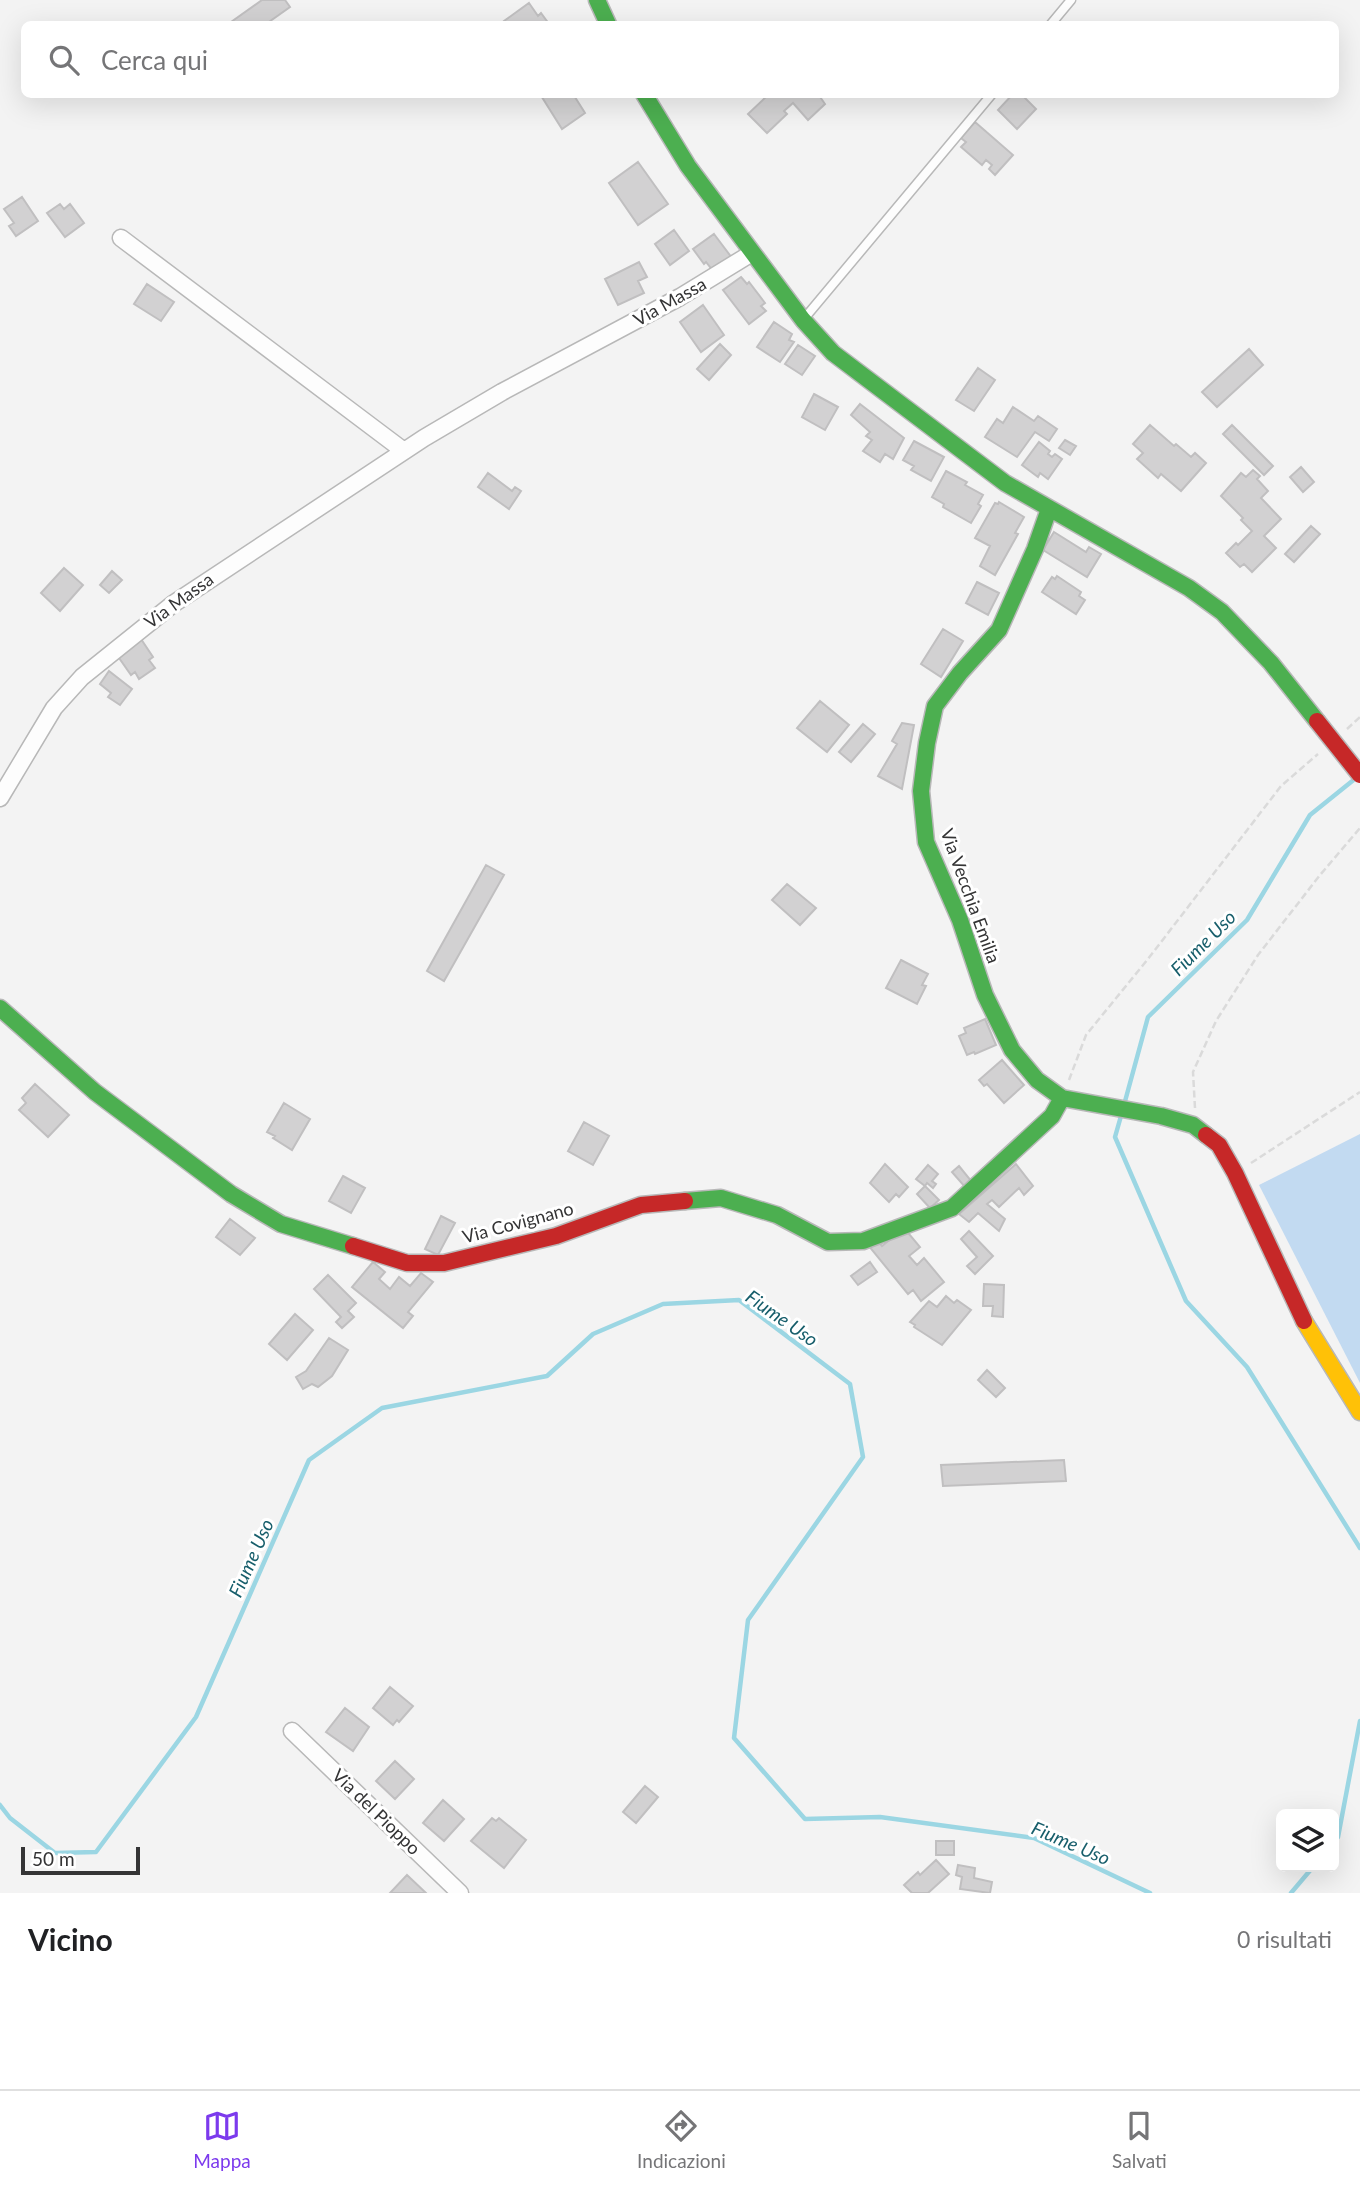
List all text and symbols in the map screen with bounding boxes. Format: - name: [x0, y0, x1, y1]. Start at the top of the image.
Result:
- search box: [21, 21, 1339, 98]
- icon: search: [45, 41, 83, 79]
- text: Cerca qui: [101, 44, 208, 76]
- street label: Via Massa: [629, 272, 710, 330]
- street label: Via Massa: [140, 568, 217, 633]
- street label: Via Vecchia Emilia: [936, 825, 1005, 966]
- water label: Fiume Uso: [1165, 905, 1240, 980]
- street label: Via Covignano: [460, 1197, 576, 1247]
- water label: Fiume Uso: [742, 1284, 823, 1351]
- water label: Fiume Uso: [223, 1515, 278, 1600]
- street label: Via del Pioppo: [328, 1764, 425, 1859]
- map controls: [1276, 1809, 1339, 1872]
- button: layers: [1276, 1809, 1339, 1872]
- water label: Fiume Uso: [1029, 1816, 1114, 1869]
- scale bar: [21, 1844, 140, 1876]
- text: 50 m: [32, 1847, 75, 1870]
- text: Vicino: [28, 1921, 113, 1957]
- text: 0 risultati: [1237, 1925, 1332, 1953]
- tab: Mappa: [193, 2107, 251, 2172]
- tab: Indicazioni: [637, 2107, 726, 2172]
- tab: Salvati: [1112, 2107, 1167, 2172]

